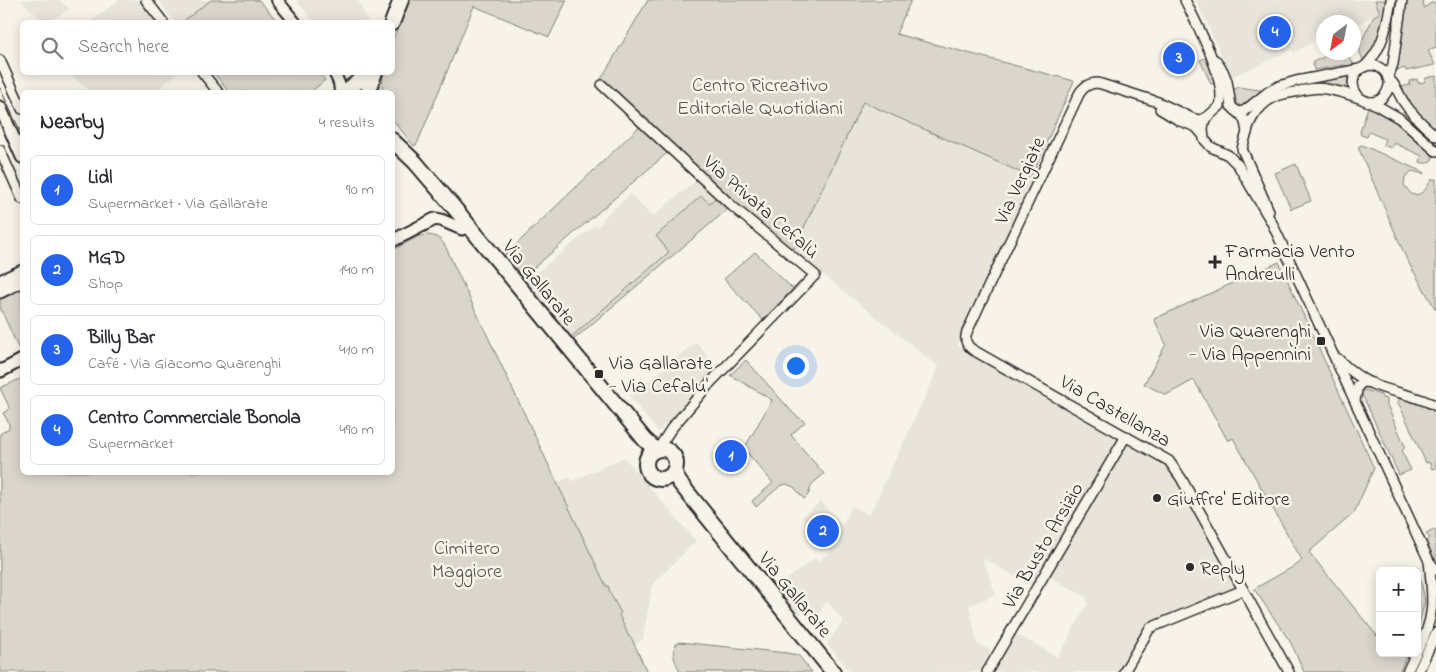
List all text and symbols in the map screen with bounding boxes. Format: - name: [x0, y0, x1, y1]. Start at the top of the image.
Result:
- pin: 4: [1259, 13, 1291, 51]
- north arrow: [1316, 15, 1361, 60]
- search box: [20, 20, 395, 75]
- icon: search: [38, 34, 66, 62]
- text: Search here: [78, 34, 169, 61]
- pin: 3: [1163, 39, 1195, 77]
- park label: Centro Ricreativo Editoriale Quotidiani: [677, 72, 843, 124]
- text: Nearby: [40, 108, 104, 138]
- text: 4 results: [319, 111, 375, 135]
- street label: Via Vergiate: [988, 133, 1055, 231]
- street label: Via Privata Cefalù: [695, 148, 825, 267]
- text: Lidl: [88, 165, 112, 192]
- text: 1: [54, 178, 60, 202]
- text: 90 m: [346, 178, 374, 202]
- text: Supermarket · Via Gallarate: [88, 192, 268, 216]
- street label: Via Gallarate: [494, 234, 582, 333]
- place label: Farmacia Vento Andreulli: [1224, 238, 1355, 290]
- text: MGD: [88, 245, 125, 272]
- marker: Farmacia Vento Andreulli: [1209, 256, 1221, 268]
- text: 2: [53, 258, 61, 282]
- text: 140 m: [339, 258, 374, 282]
- text: Shop: [88, 272, 123, 296]
- place label: Via Quarenghi - Via Appennini: [1189, 318, 1311, 370]
- text: Billy Bar: [88, 325, 155, 352]
- marker: Via Quarenghi - Via Appennini: [1315, 335, 1327, 347]
- text: 3: [54, 338, 60, 362]
- text: 410 m: [339, 338, 374, 362]
- place label: Via Gallarate - Via Cefalu': [608, 350, 712, 402]
- text: Café · Via Giacomo Quarenghi: [88, 352, 281, 376]
- your location: [783, 353, 809, 379]
- marker: Via Gallarate - Via Cefalu': [593, 368, 605, 380]
- street label: Via Castellanza: [1053, 368, 1176, 456]
- text: Centro Commerciale Bonola: [88, 405, 301, 432]
- text: 4: [54, 418, 60, 442]
- text: 490 m: [339, 418, 374, 442]
- text: Supermarket: [88, 432, 174, 456]
- pin: 1: [715, 437, 747, 475]
- street label: Via Busto Arsizio: [996, 478, 1092, 616]
- place label: Giuffre' Editore: [1167, 486, 1290, 515]
- marker: Giuffre' Editore: [1151, 492, 1163, 504]
- pin: 2: [807, 512, 839, 550]
- park label: Cimitero Maggiore: [432, 535, 502, 588]
- street label: Via Gallarate: [750, 546, 838, 645]
- place label: Reply: [1200, 555, 1245, 584]
- marker: Reply: [1184, 561, 1196, 573]
- map controls: [1376, 567, 1421, 657]
- button: +: [1376, 567, 1421, 612]
- button: −: [1376, 612, 1421, 657]

